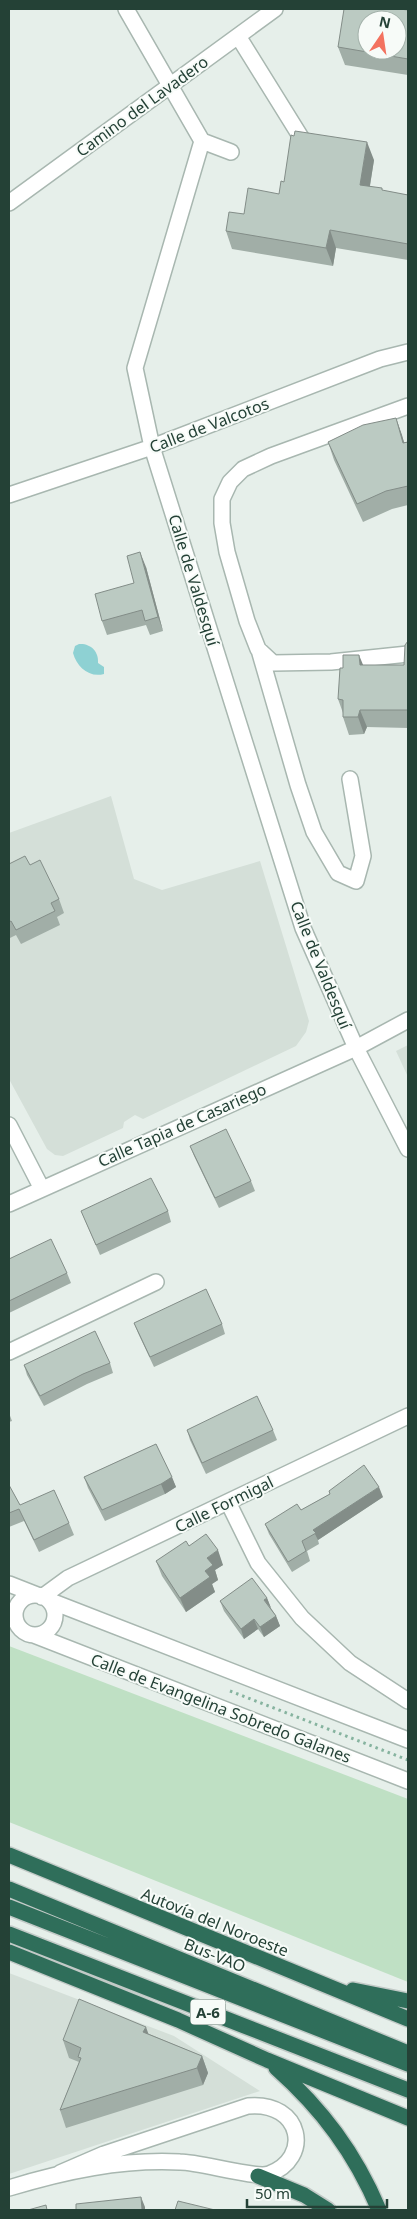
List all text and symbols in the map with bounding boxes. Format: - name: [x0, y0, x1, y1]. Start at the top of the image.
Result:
- north arrow: [357, 10, 407, 60]
- text: N: [377, 11, 393, 32]
- street label: Camino del Lavadero: [71, 51, 213, 161]
- street label: Calle de Valcotos: [146, 392, 272, 458]
- street label: Calle de Valdesquí: [164, 512, 225, 649]
- street label: Calle de Valdesquí: [285, 898, 357, 1033]
- street label: Calle Tapia de Casariego: [94, 1078, 270, 1172]
- street label: Calle Formigal: [171, 1471, 277, 1537]
- street label: Calle de Evangelina Sobredo Galanes: [88, 1648, 354, 1768]
- street label: Autovía del Noroeste: [138, 1882, 292, 1962]
- street label: Bus-VAO: [181, 1933, 249, 1977]
- road number: A-6: [190, 2000, 226, 2024]
- scale bar: [247, 2176, 387, 2208]
- text: 50 m: [255, 2183, 290, 2203]

